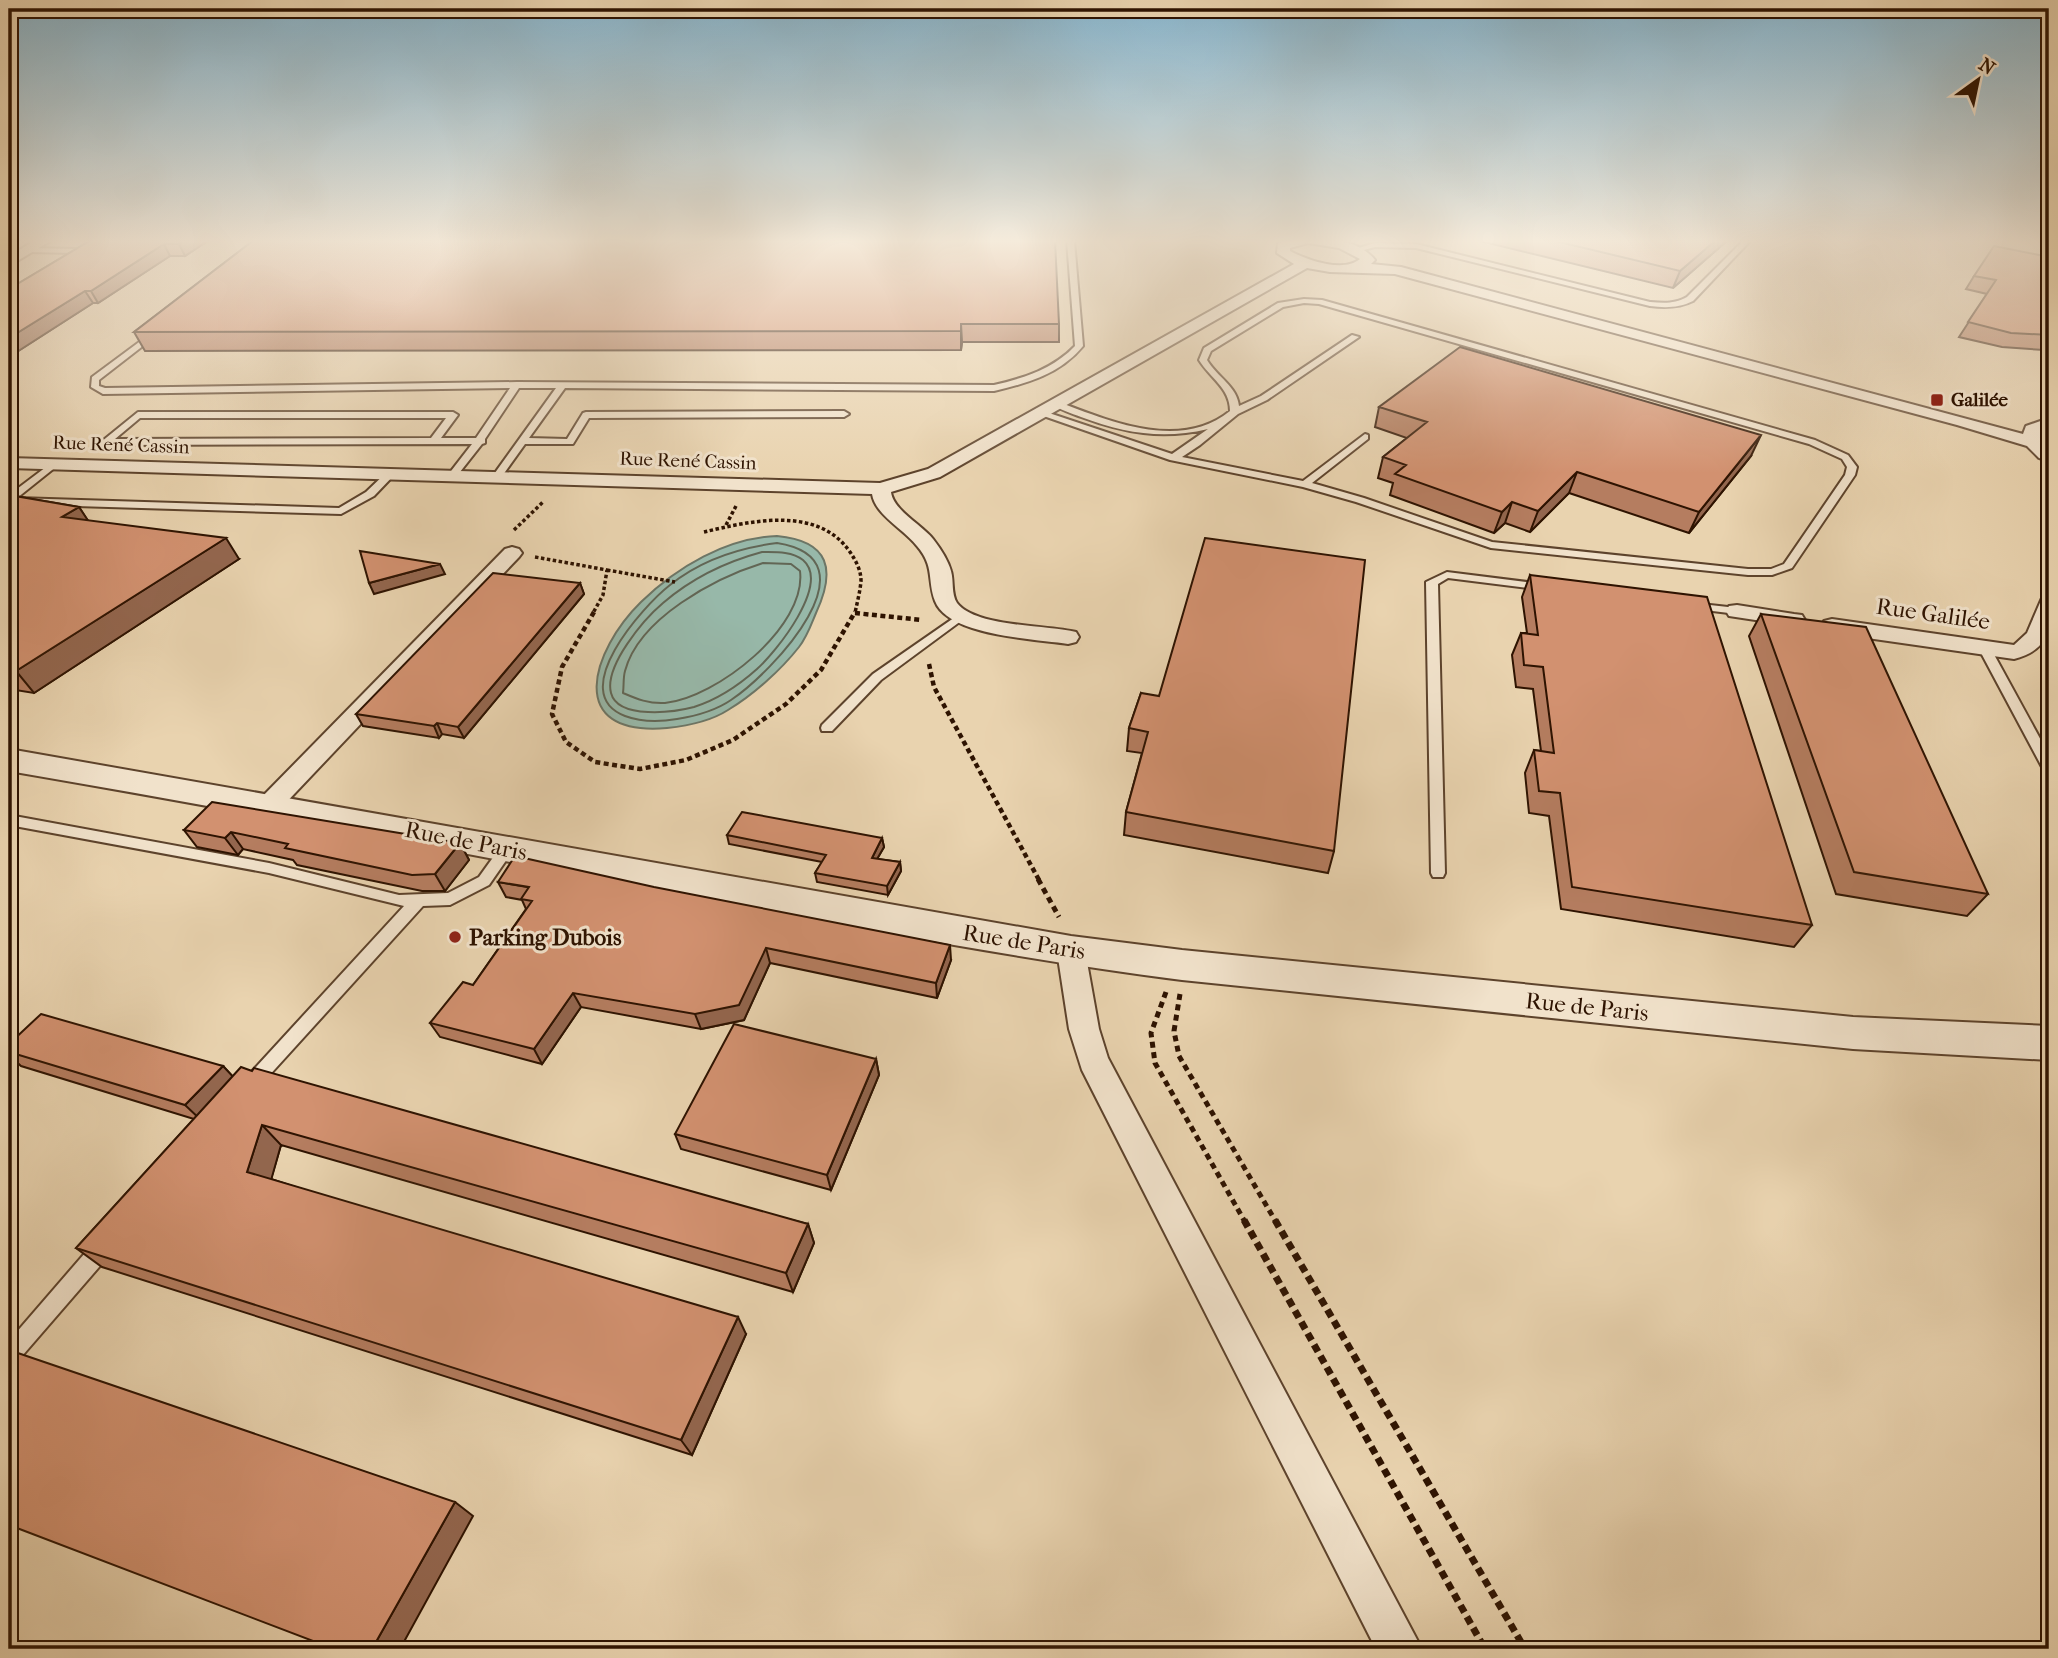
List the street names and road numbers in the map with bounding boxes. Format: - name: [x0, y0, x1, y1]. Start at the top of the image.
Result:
- street label: Rue René Cassin: [52, 432, 190, 458]
- street label: Rue René Cassin: [619, 448, 757, 474]
- street label: Rue Galilée: [1874, 593, 1992, 635]
- street label: Rue de Paris: [403, 816, 529, 866]
- street label: Rue de Paris: [961, 919, 1087, 965]
- street label: Rue de Paris: [1524, 987, 1650, 1027]

